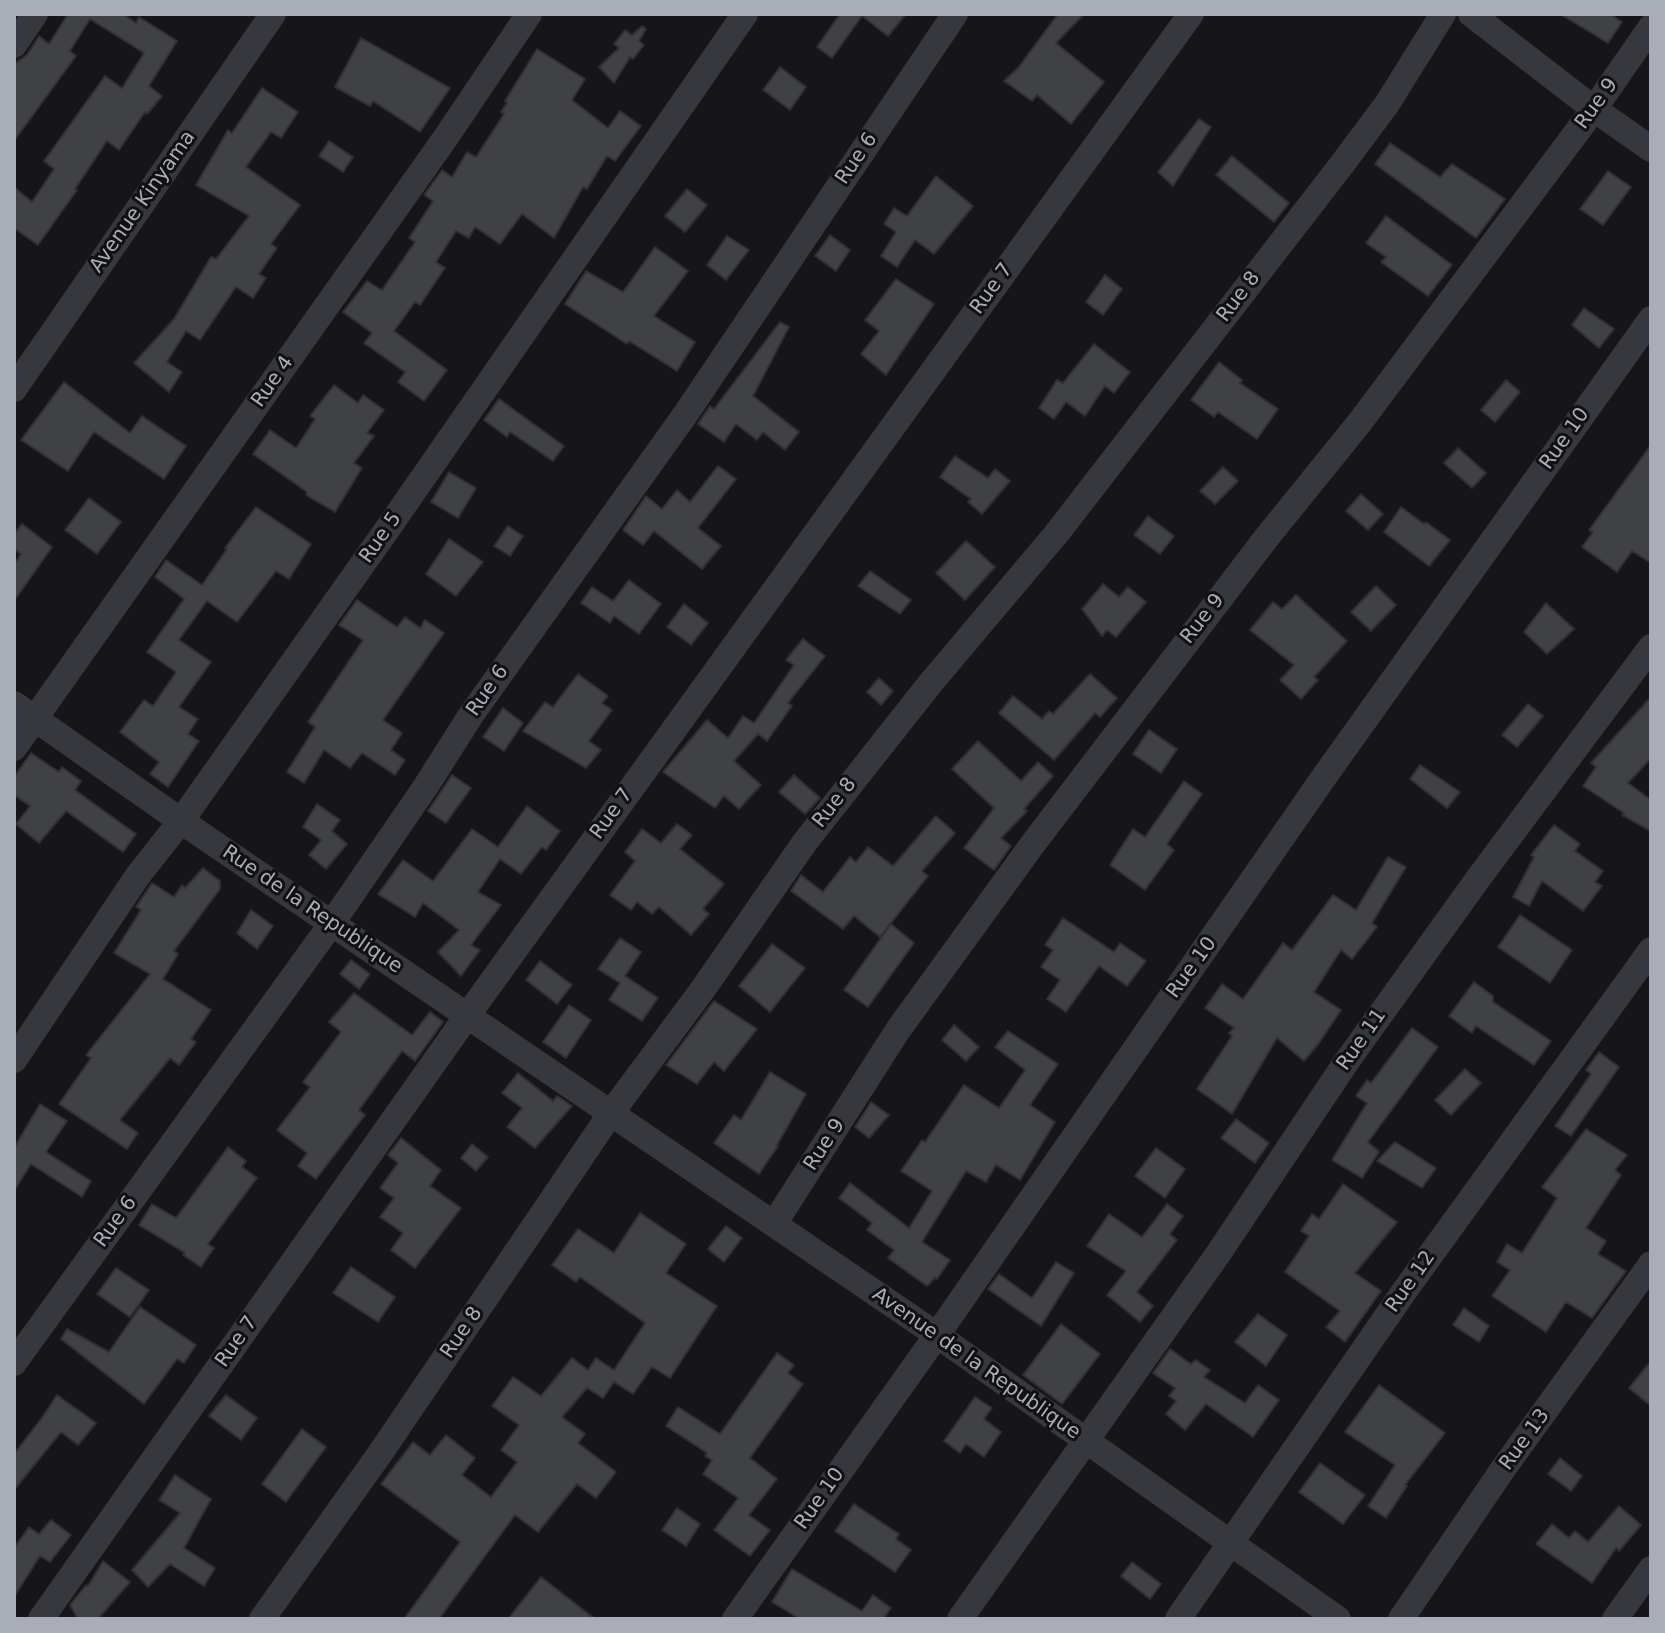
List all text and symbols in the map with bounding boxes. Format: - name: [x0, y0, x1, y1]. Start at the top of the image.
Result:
- street label: Rue 9: [1571, 74, 1623, 134]
- street label: Avenue Kinyama: [85, 126, 201, 278]
- street label: Rue 6: [831, 129, 883, 189]
- street label: Rue 7: [966, 259, 1018, 319]
- street label: Rue 8: [1212, 267, 1266, 327]
- street label: Rue 4: [247, 352, 299, 412]
- street label: Rue 10: [1535, 404, 1595, 474]
- street label: Rue 5: [355, 508, 407, 568]
- street label: Rue 9: [1176, 589, 1230, 649]
- street label: Rue 6: [462, 661, 514, 721]
- street label: Rue 8: [808, 773, 862, 833]
- street label: Rue 7: [586, 784, 638, 844]
- street label: Rue de la Republique: [217, 841, 407, 979]
- street label: Rue 10: [1162, 933, 1222, 1003]
- street label: Rue 11: [1332, 1005, 1392, 1075]
- street label: Rue 9: [799, 1115, 851, 1175]
- street label: Rue 6: [90, 1192, 142, 1252]
- street label: Rue 12: [1381, 1247, 1441, 1317]
- street label: Avenue de la Republique: [867, 1283, 1085, 1445]
- street label: Rue 8: [436, 1303, 488, 1363]
- street label: Rue 7: [211, 1312, 263, 1372]
- street label: Rue 13: [1495, 1405, 1555, 1475]
- street label: Rue 10: [790, 1464, 850, 1534]

